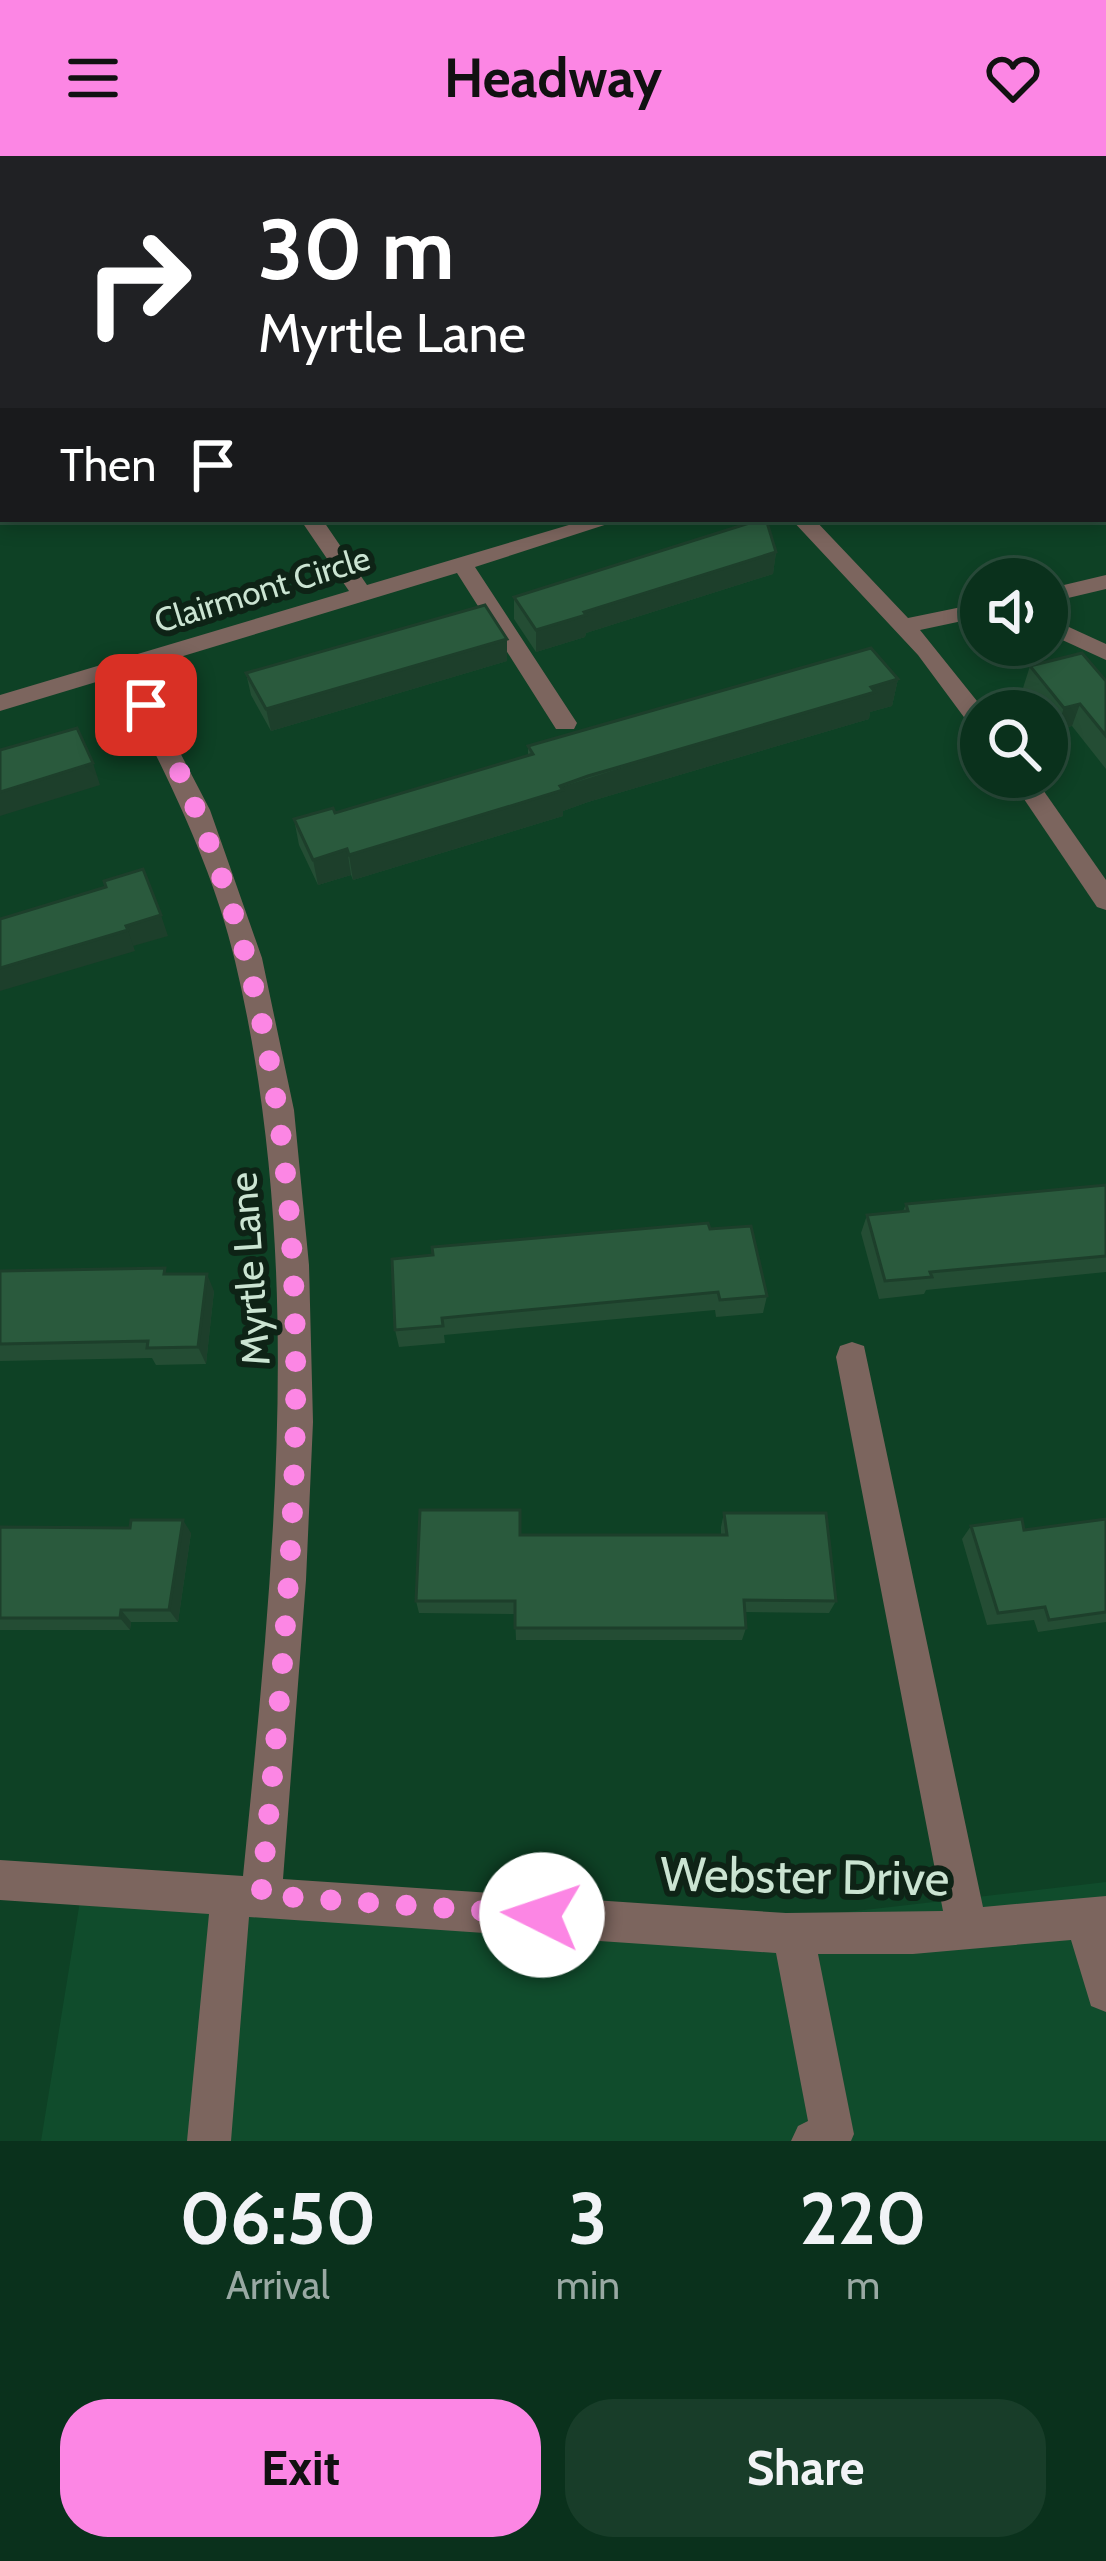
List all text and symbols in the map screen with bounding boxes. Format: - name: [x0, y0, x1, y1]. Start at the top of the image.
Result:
- icon: menu: [60, 45, 126, 111]
- text: Headway: [444, 45, 662, 111]
- icon: heart: [980, 45, 1046, 111]
- text: 30 m: [258, 198, 454, 300]
- icon: right: [60, 204, 216, 360]
- text: Myrtle Lane: [258, 300, 526, 366]
- icon: arrive: [180, 432, 246, 498]
- text: Then: [60, 438, 156, 492]
- street label: Clairmont Circle: [149, 537, 375, 641]
- map controls: [960, 558, 1068, 798]
- button: sound: [960, 558, 1068, 666]
- pin: [95, 654, 197, 756]
- icon: arrive: [113, 672, 179, 738]
- button: search: [960, 690, 1068, 798]
- street label: Myrtle Lane: [218, 1171, 280, 1367]
- street label: Webster Drive: [660, 1844, 950, 1908]
- position arrow: [479, 1852, 605, 1978]
- text: 06:50: [179, 2175, 376, 2262]
- text: 3: [568, 2175, 607, 2262]
- text: 220: [799, 2175, 926, 2262]
- text: Arrival: [226, 2261, 330, 2309]
- text: min: [556, 2261, 620, 2309]
- text: m: [846, 2261, 880, 2309]
- button: Exit: [60, 2399, 541, 2537]
- button: Share: [565, 2399, 1046, 2537]

